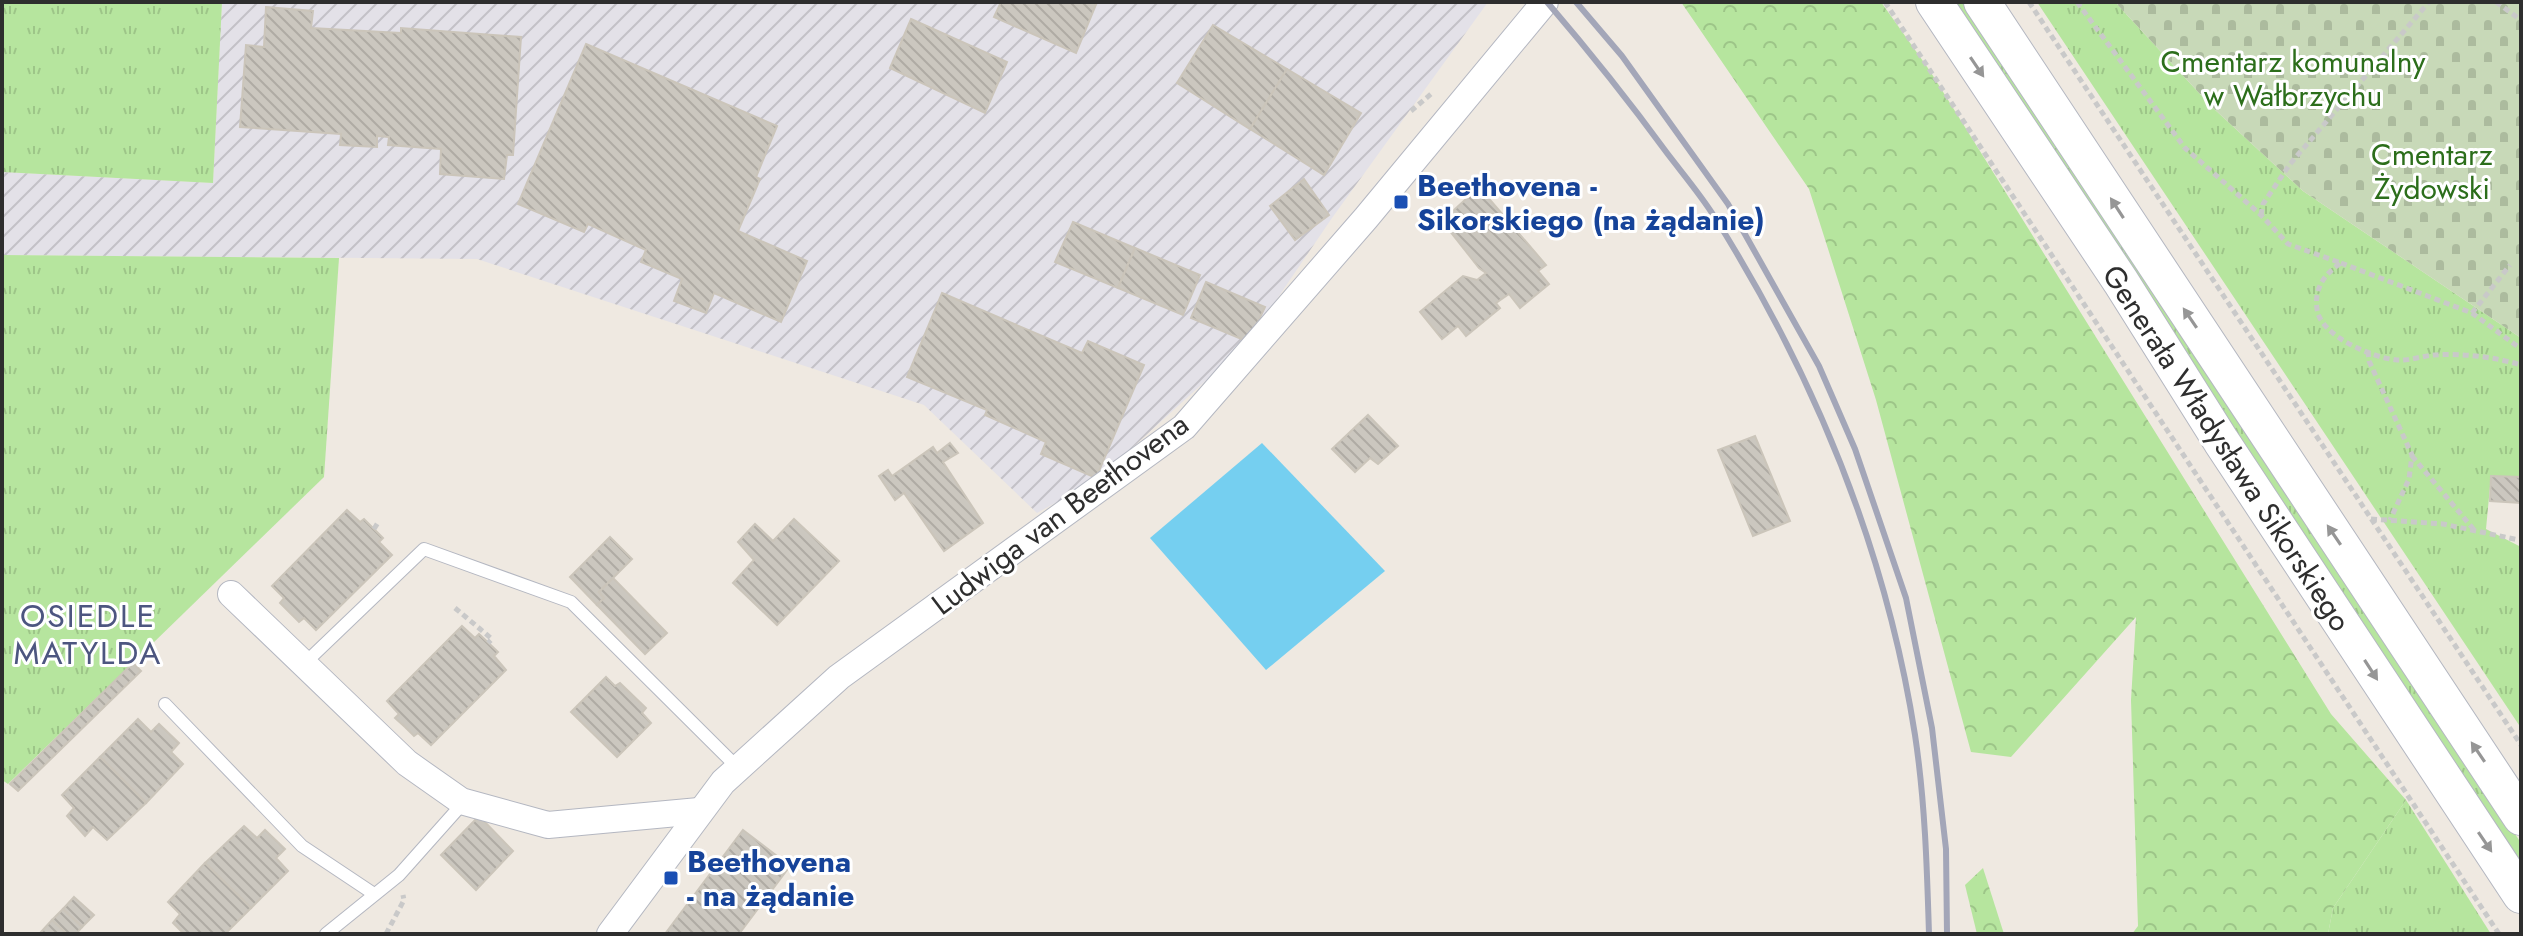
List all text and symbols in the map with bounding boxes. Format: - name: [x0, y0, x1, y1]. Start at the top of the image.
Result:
- park label: Cmentarz komunalny w Wałbrzychu: [2161, 40, 2426, 117]
- one-way arrow: [1969, 56, 1984, 77]
- park label: Cmentarz Żydowski: [2371, 133, 2493, 210]
- place label: Beethovena - Sikorskiego (na żądanie): [1417, 164, 1765, 241]
- marker: Beethovena - Sikorskiego (na żądanie): [1392, 193, 1410, 211]
- one-way arrow: [2110, 198, 2125, 219]
- street label: Generała Władysława Sikorskiego: [2092, 256, 2362, 640]
- one-way arrow: [2183, 308, 2198, 329]
- street label: Ludwiga van Beethovena: [923, 403, 1197, 625]
- one-way arrow: [2327, 524, 2342, 546]
- district label: OSIEDLE MATYLDA: [14, 593, 162, 676]
- one-way arrow: [2363, 660, 2378, 681]
- one-way arrow: [2471, 741, 2486, 762]
- one-way arrow: [2477, 831, 2492, 852]
- place label: Beethovena - na żądanie: [687, 840, 854, 917]
- marker: Beethovena - na żądanie: [662, 869, 680, 887]

